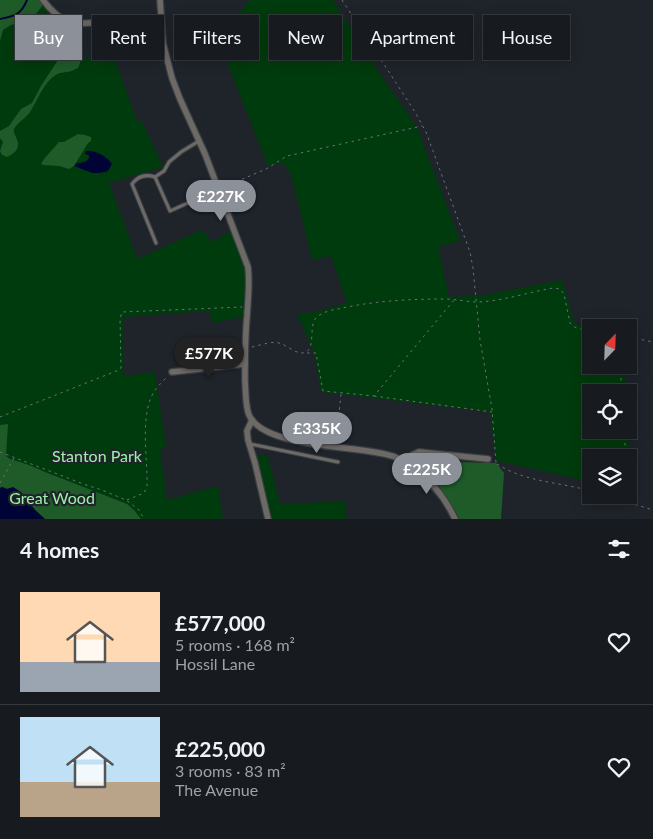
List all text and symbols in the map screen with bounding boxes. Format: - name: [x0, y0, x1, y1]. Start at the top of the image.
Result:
- chip: Buy: [15, 15, 82, 60]
- chip: Rent: [92, 15, 164, 60]
- chip: Filters: [174, 15, 259, 60]
- chip: New: [269, 15, 342, 60]
- chip: Apartment: [352, 15, 473, 60]
- chip: House: [483, 15, 570, 60]
- pin: £227K: [186, 180, 256, 222]
- text: £227K: [197, 186, 245, 205]
- north arrow: [582, 319, 638, 374]
- map controls: [582, 319, 637, 504]
- pin: £577K: [174, 336, 244, 379]
- text: £577K: [185, 343, 233, 362]
- button: locate: [582, 384, 637, 439]
- pin: £335K: [282, 412, 352, 454]
- text: £335K: [293, 418, 341, 437]
- park label: Stanton Park: [52, 446, 143, 465]
- button: layers: [582, 449, 637, 504]
- pin: £225K: [392, 452, 462, 495]
- text: £225K: [403, 459, 451, 478]
- park label: Great Wood: [9, 488, 95, 507]
- icon: filters: [605, 535, 633, 563]
- text: 4 homes: [20, 537, 99, 562]
- text: £577,000: [175, 610, 265, 635]
- icon: home: [60, 612, 120, 672]
- icon: heart: [605, 628, 633, 656]
- text: 5 rooms · 168 m²: [175, 635, 295, 654]
- text: Hossil Lane: [175, 654, 255, 673]
- text: £225,000: [175, 736, 265, 761]
- icon: home: [60, 737, 120, 797]
- icon: heart: [605, 753, 633, 781]
- text: 3 rooms · 83 m²: [175, 761, 286, 780]
- text: The Avenue: [175, 780, 258, 799]

